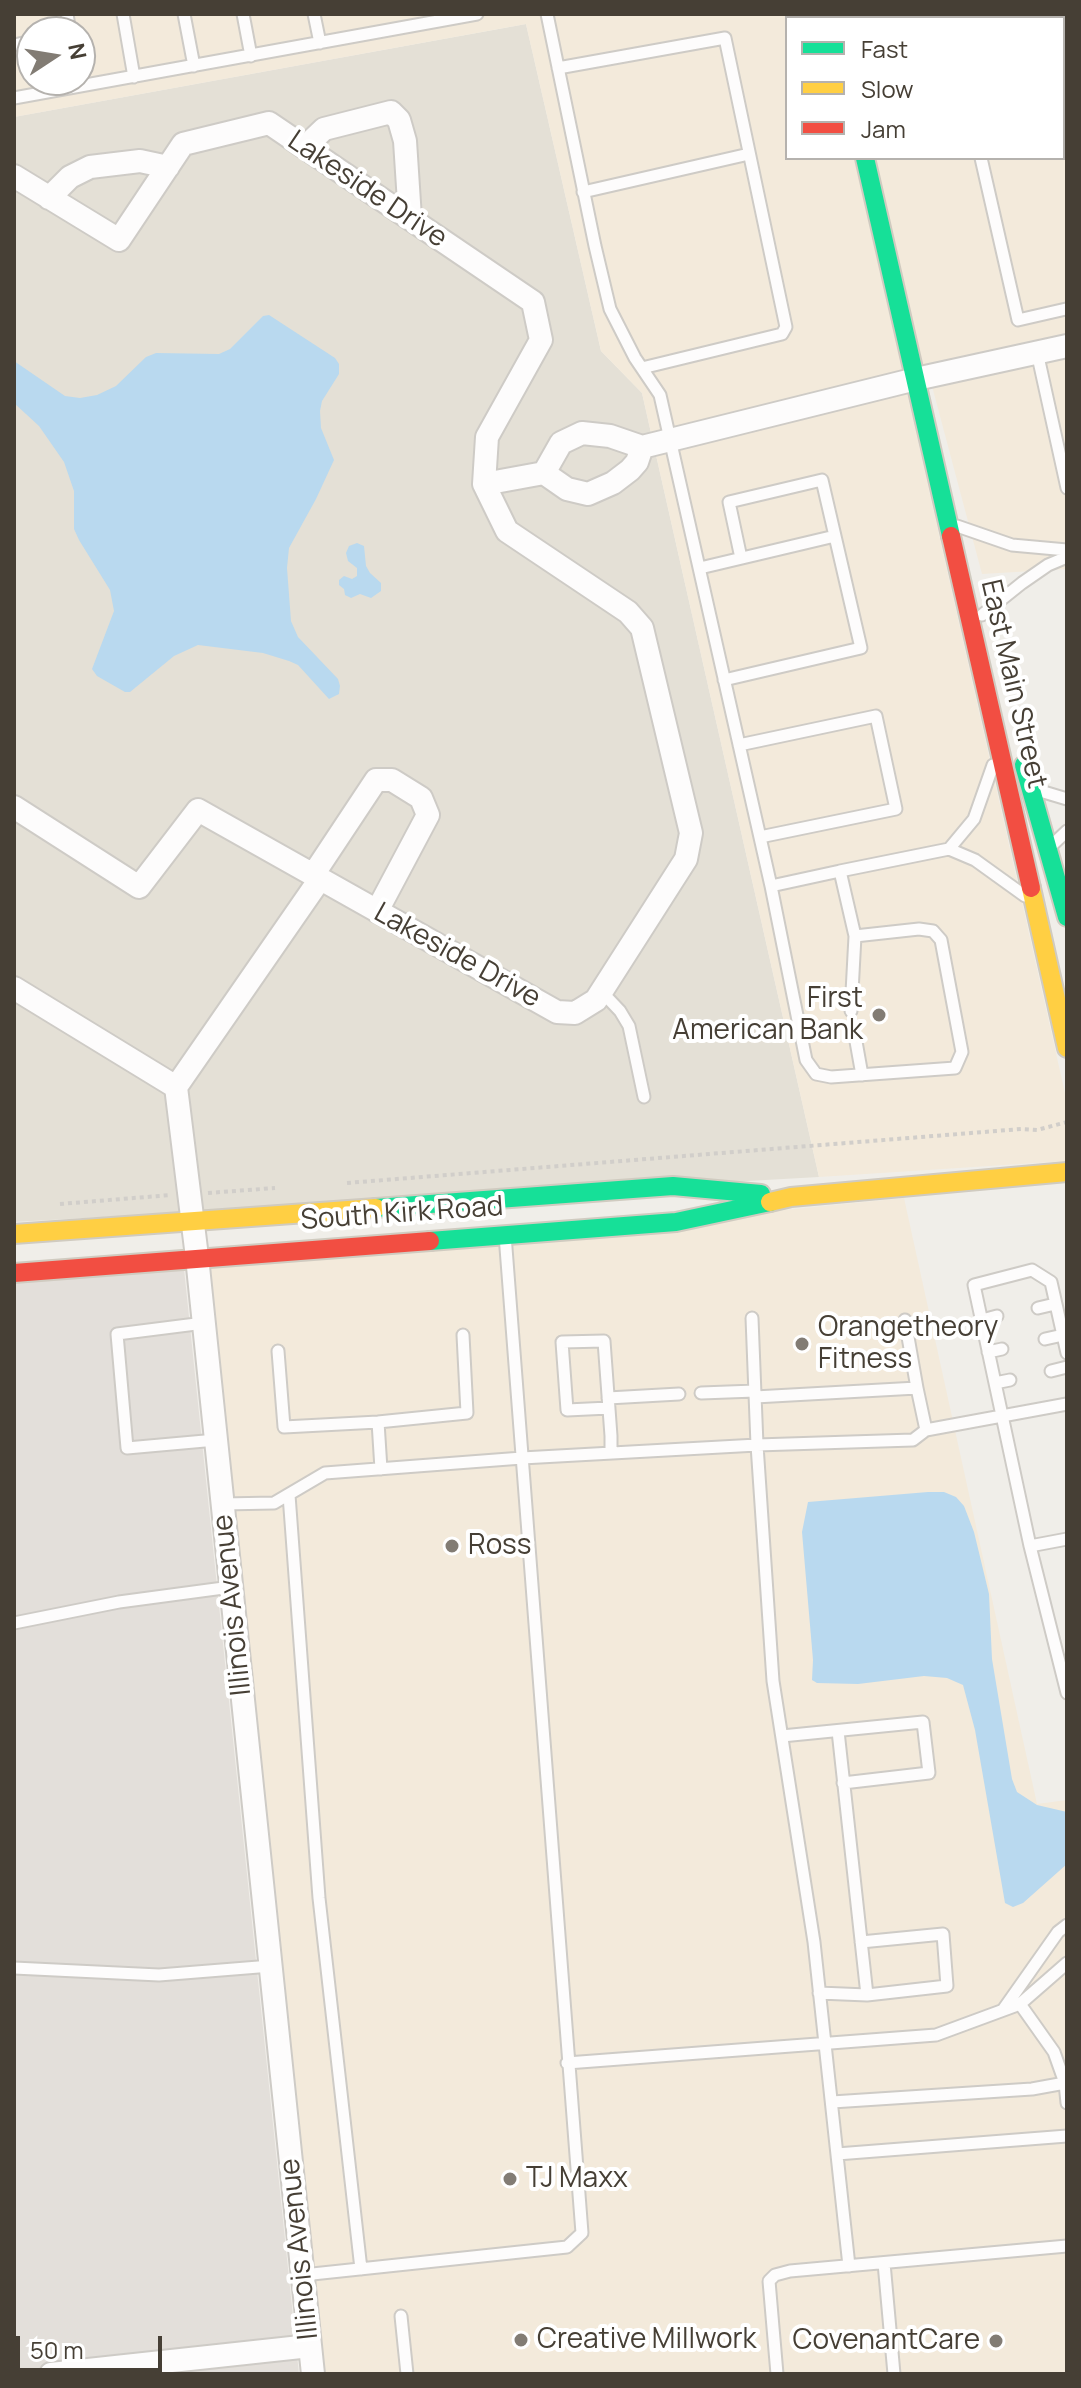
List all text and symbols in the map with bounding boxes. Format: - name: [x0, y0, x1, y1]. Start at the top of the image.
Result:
- north arrow: [16, 16, 96, 96]
- legend: [785, 16, 1065, 160]
- text: Fast: [861, 32, 908, 65]
- text: N: [61, 41, 94, 62]
- text: Slow: [861, 72, 914, 105]
- text: Jam: [861, 112, 906, 145]
- street label: Lakeside Drive: [281, 124, 453, 256]
- street label: East Main Street: [973, 576, 1053, 792]
- street label: Lakeside Drive: [368, 896, 546, 1016]
- place label: First American Bank: [672, 982, 863, 1048]
- marker: First American Bank: [870, 1006, 888, 1024]
- street label: South Kirk Road: [300, 1190, 504, 1238]
- place label: Orangetheory Fitness: [818, 1311, 998, 1377]
- marker: Orangetheory Fitness: [793, 1335, 811, 1353]
- street label: Illinois Avenue: [207, 1513, 259, 1697]
- place label: Ross: [468, 1529, 531, 1563]
- marker: Ross: [443, 1537, 461, 1555]
- street label: Illinois Avenue: [274, 2157, 326, 2341]
- place label: TJ Maxx: [526, 2162, 628, 2196]
- marker: TJ Maxx: [501, 2170, 519, 2188]
- scale bar: [20, 2320, 166, 2370]
- place label: Creative Millwork: [537, 2323, 756, 2357]
- place label: CovenantCare: [793, 2324, 980, 2358]
- marker: Creative Millwork: [512, 2331, 530, 2349]
- marker: CovenantCare: [987, 2332, 1005, 2350]
- text: 50 m: [30, 2333, 84, 2366]

